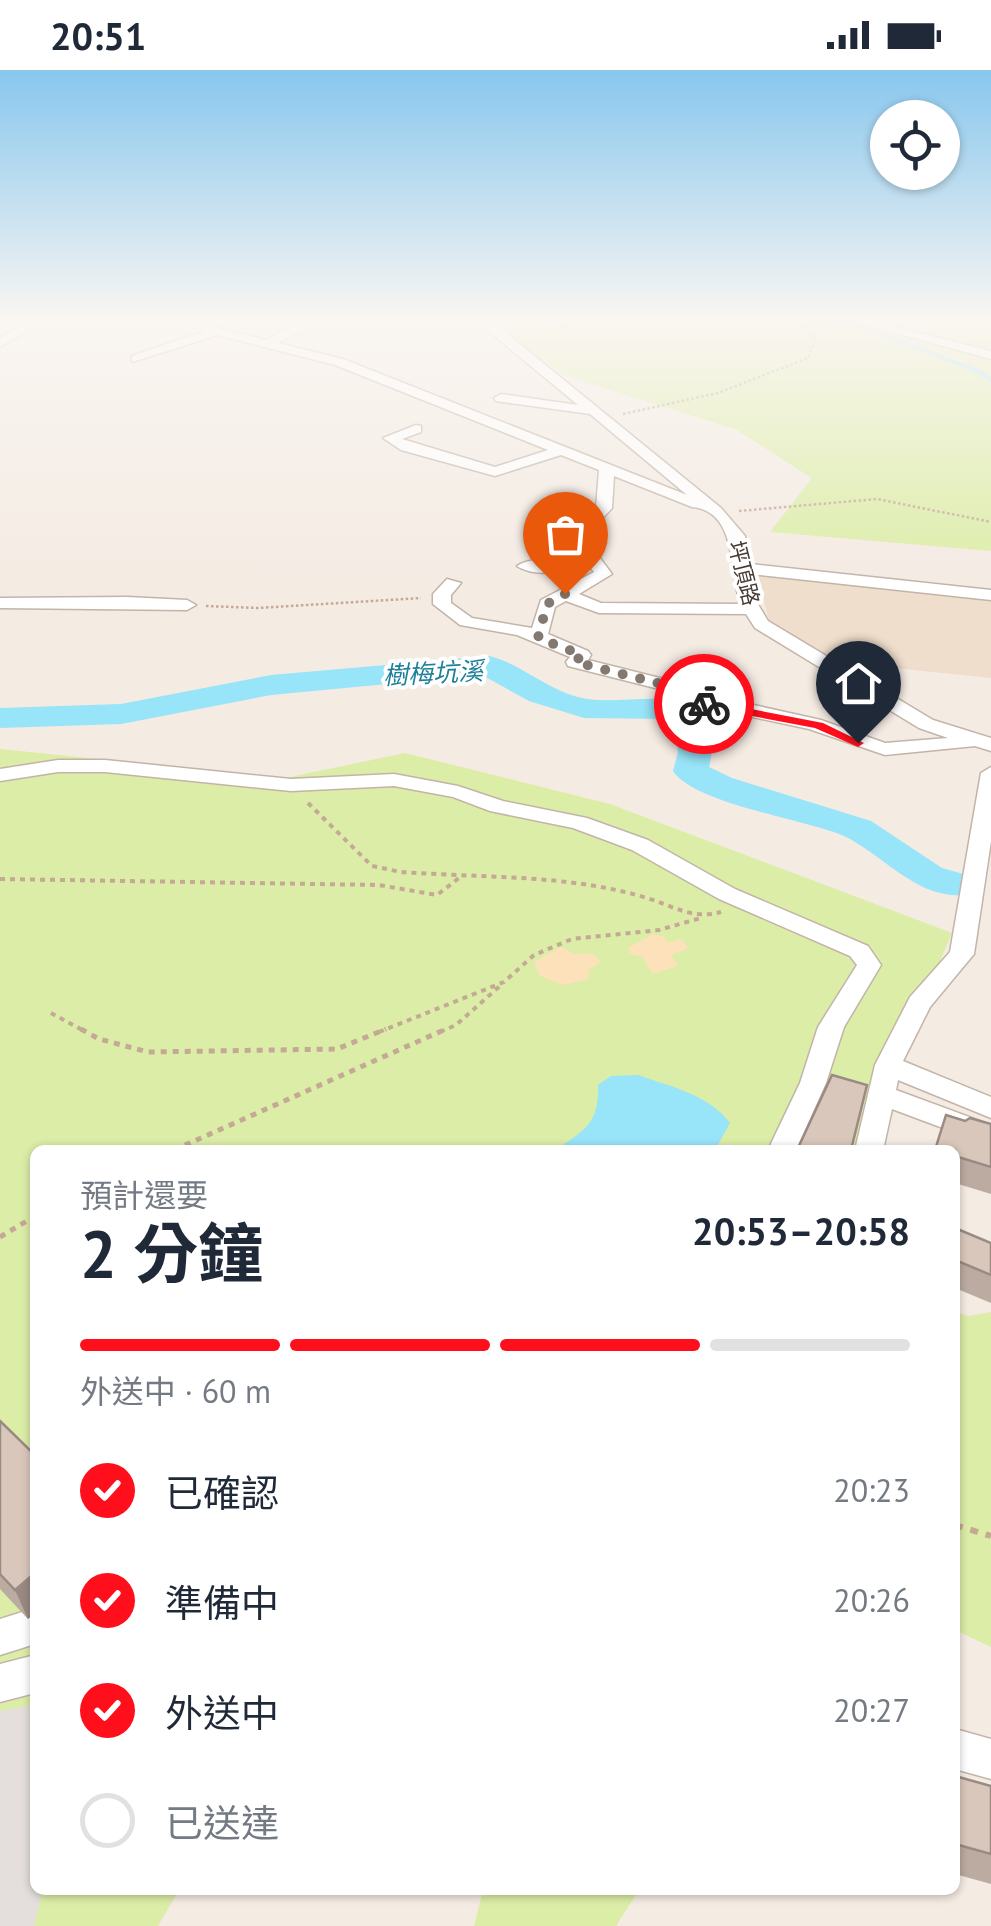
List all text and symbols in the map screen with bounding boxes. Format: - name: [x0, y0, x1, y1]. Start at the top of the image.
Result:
- text: 20:51: [50, 11, 146, 60]
- map controls: [870, 100, 960, 190]
- button: locate: [870, 100, 960, 190]
- pin: [523, 492, 608, 595]
- icon: bag: [538, 507, 593, 562]
- street label: 坪頂路: [722, 538, 766, 608]
- pin: [816, 641, 901, 744]
- water label: 樹梅坑溪: [382, 654, 487, 692]
- courier: [654, 654, 754, 754]
- icon: home: [831, 656, 886, 711]
- icon: bike: [677, 677, 732, 732]
- text: 預計還要: [80, 1174, 208, 1216]
- text: 20:53–20:58: [692, 1206, 910, 1255]
- text: 2 分鐘: [80, 1211, 263, 1295]
- text: 外送中 · 60 m: [80, 1370, 271, 1412]
- icon: check: [80, 1463, 135, 1518]
- text: 已確認: [165, 1468, 279, 1517]
- text: 20:23: [833, 1469, 910, 1511]
- icon: check: [80, 1573, 135, 1628]
- text: 準備中: [165, 1578, 279, 1627]
- text: 20:26: [833, 1579, 910, 1621]
- icon: check: [80, 1683, 135, 1738]
- text: 外送中: [165, 1688, 279, 1737]
- text: 20:27: [833, 1689, 910, 1731]
- text: 已送達: [165, 1798, 279, 1847]

